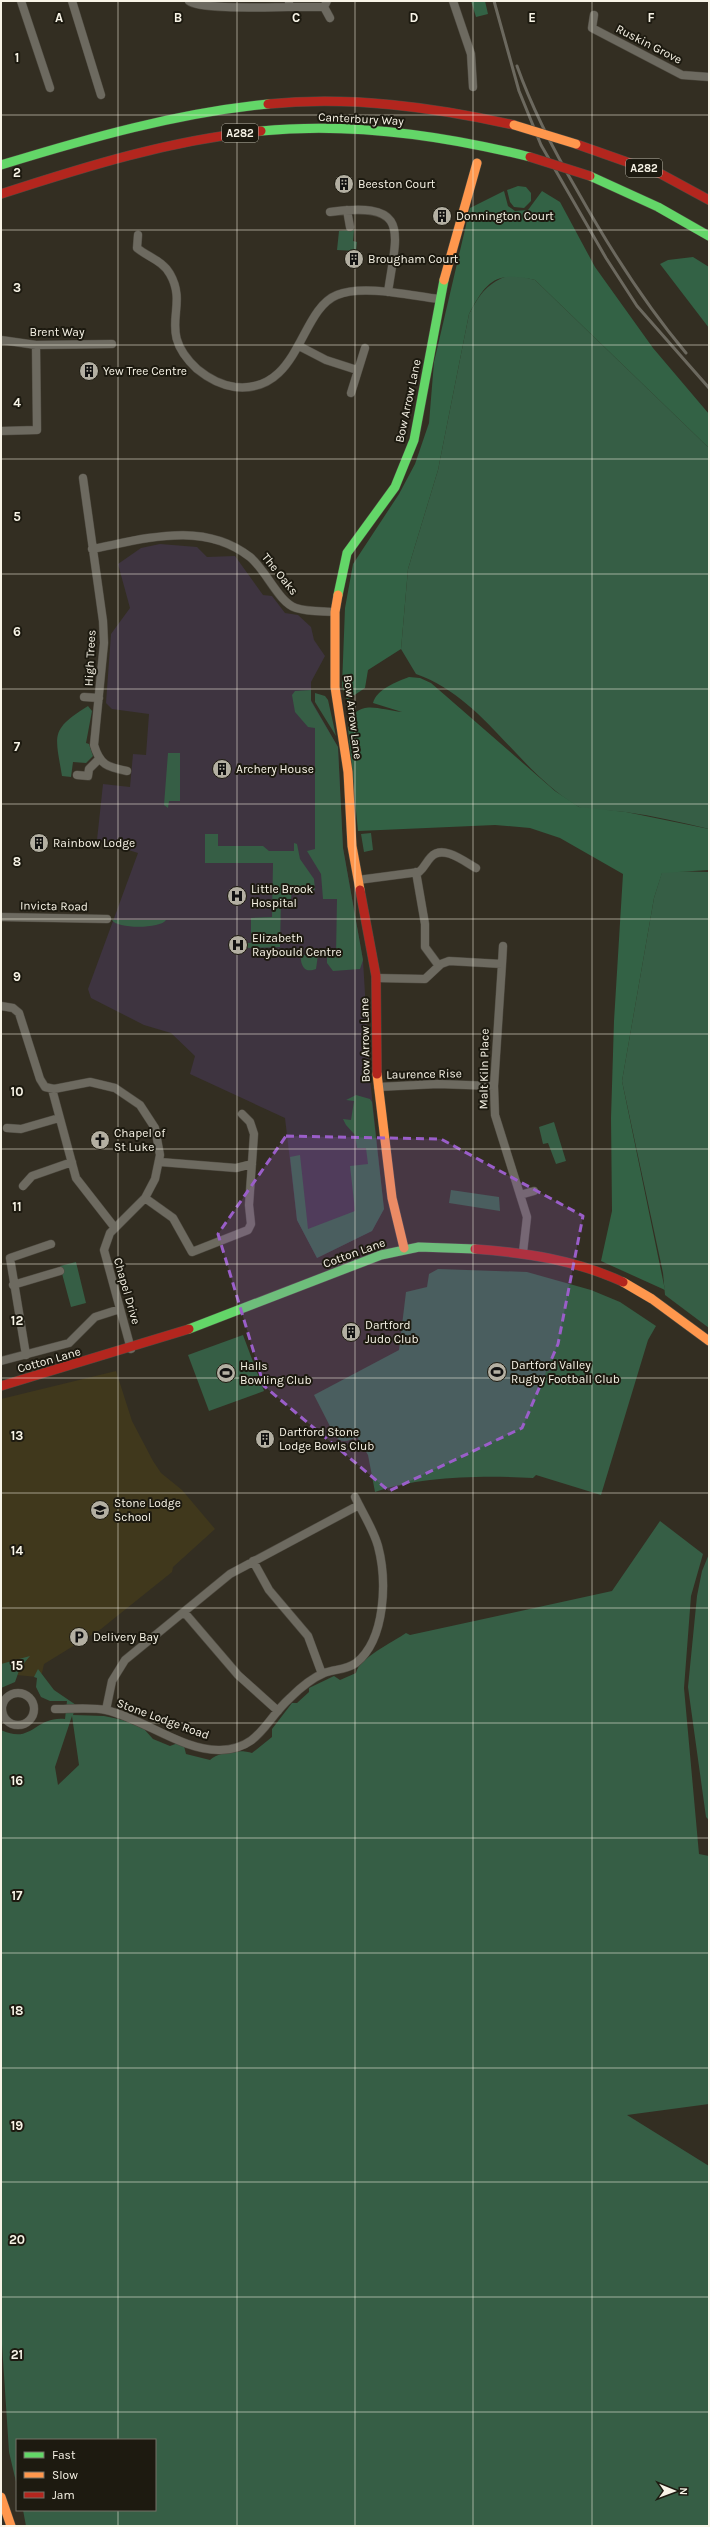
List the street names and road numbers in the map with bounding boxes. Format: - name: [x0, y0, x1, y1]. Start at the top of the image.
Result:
- street label: Ruskin Grove: [614, 21, 684, 67]
- street label: Canterbury Way: [318, 110, 405, 128]
- road number: A282: [222, 124, 258, 142]
- road number: A282: [626, 159, 662, 177]
- street label: Brent Way: [29, 325, 85, 339]
- street label: Bow Arrow Lane: [392, 358, 424, 444]
- street label: The Oaks: [259, 550, 301, 598]
- street label: High Trees: [82, 629, 98, 687]
- street label: Bow Arrow Lane: [341, 674, 365, 760]
- street label: Invicta Road: [20, 898, 88, 914]
- street label: Bow Arrow Lane: [357, 997, 373, 1083]
- street label: Malt Kiln Place: [476, 1028, 492, 1110]
- street label: Laurence Rise: [386, 1066, 462, 1082]
- street label: Cotton Lane: [321, 1235, 387, 1271]
- street label: Chapel Drive: [111, 1256, 143, 1326]
- street label: Cotton Lane: [16, 1344, 82, 1376]
- street label: Stone Lodge Road: [115, 1696, 211, 1742]

